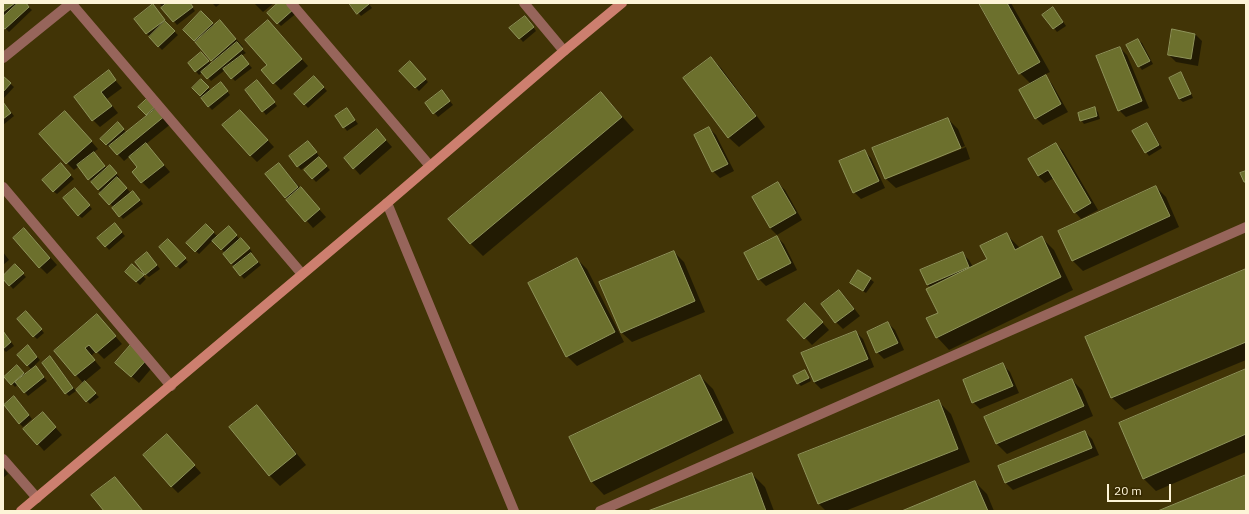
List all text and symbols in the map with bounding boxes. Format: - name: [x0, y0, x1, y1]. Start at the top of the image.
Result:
- scale bar: [1109, 476, 1173, 502]
- text: 20 m: [1114, 483, 1142, 498]

